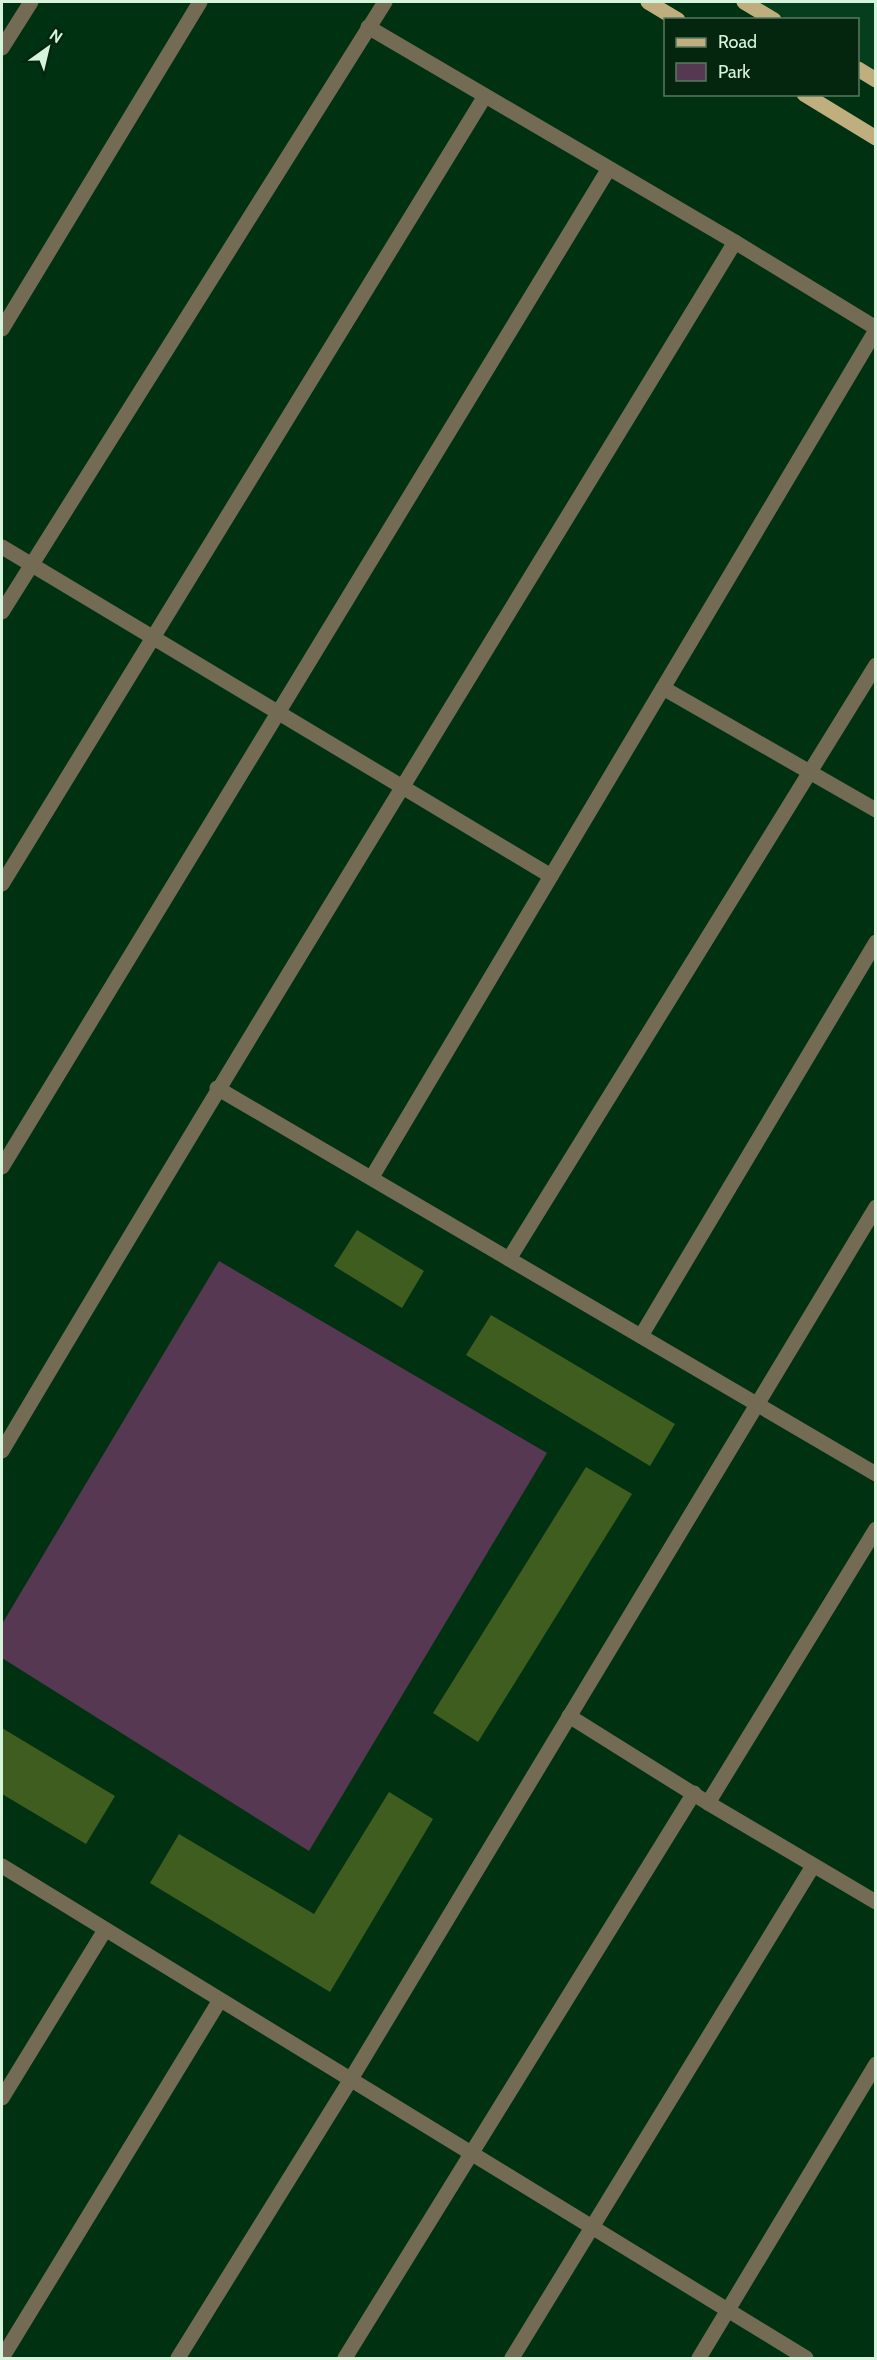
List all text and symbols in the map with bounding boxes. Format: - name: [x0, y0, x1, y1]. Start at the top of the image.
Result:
- north arrow: [18, 18, 78, 78]
- legend: [664, 18, 859, 96]
- text: N: [46, 25, 66, 47]
- text: Road: [718, 31, 757, 53]
- text: Park: [718, 61, 751, 83]

